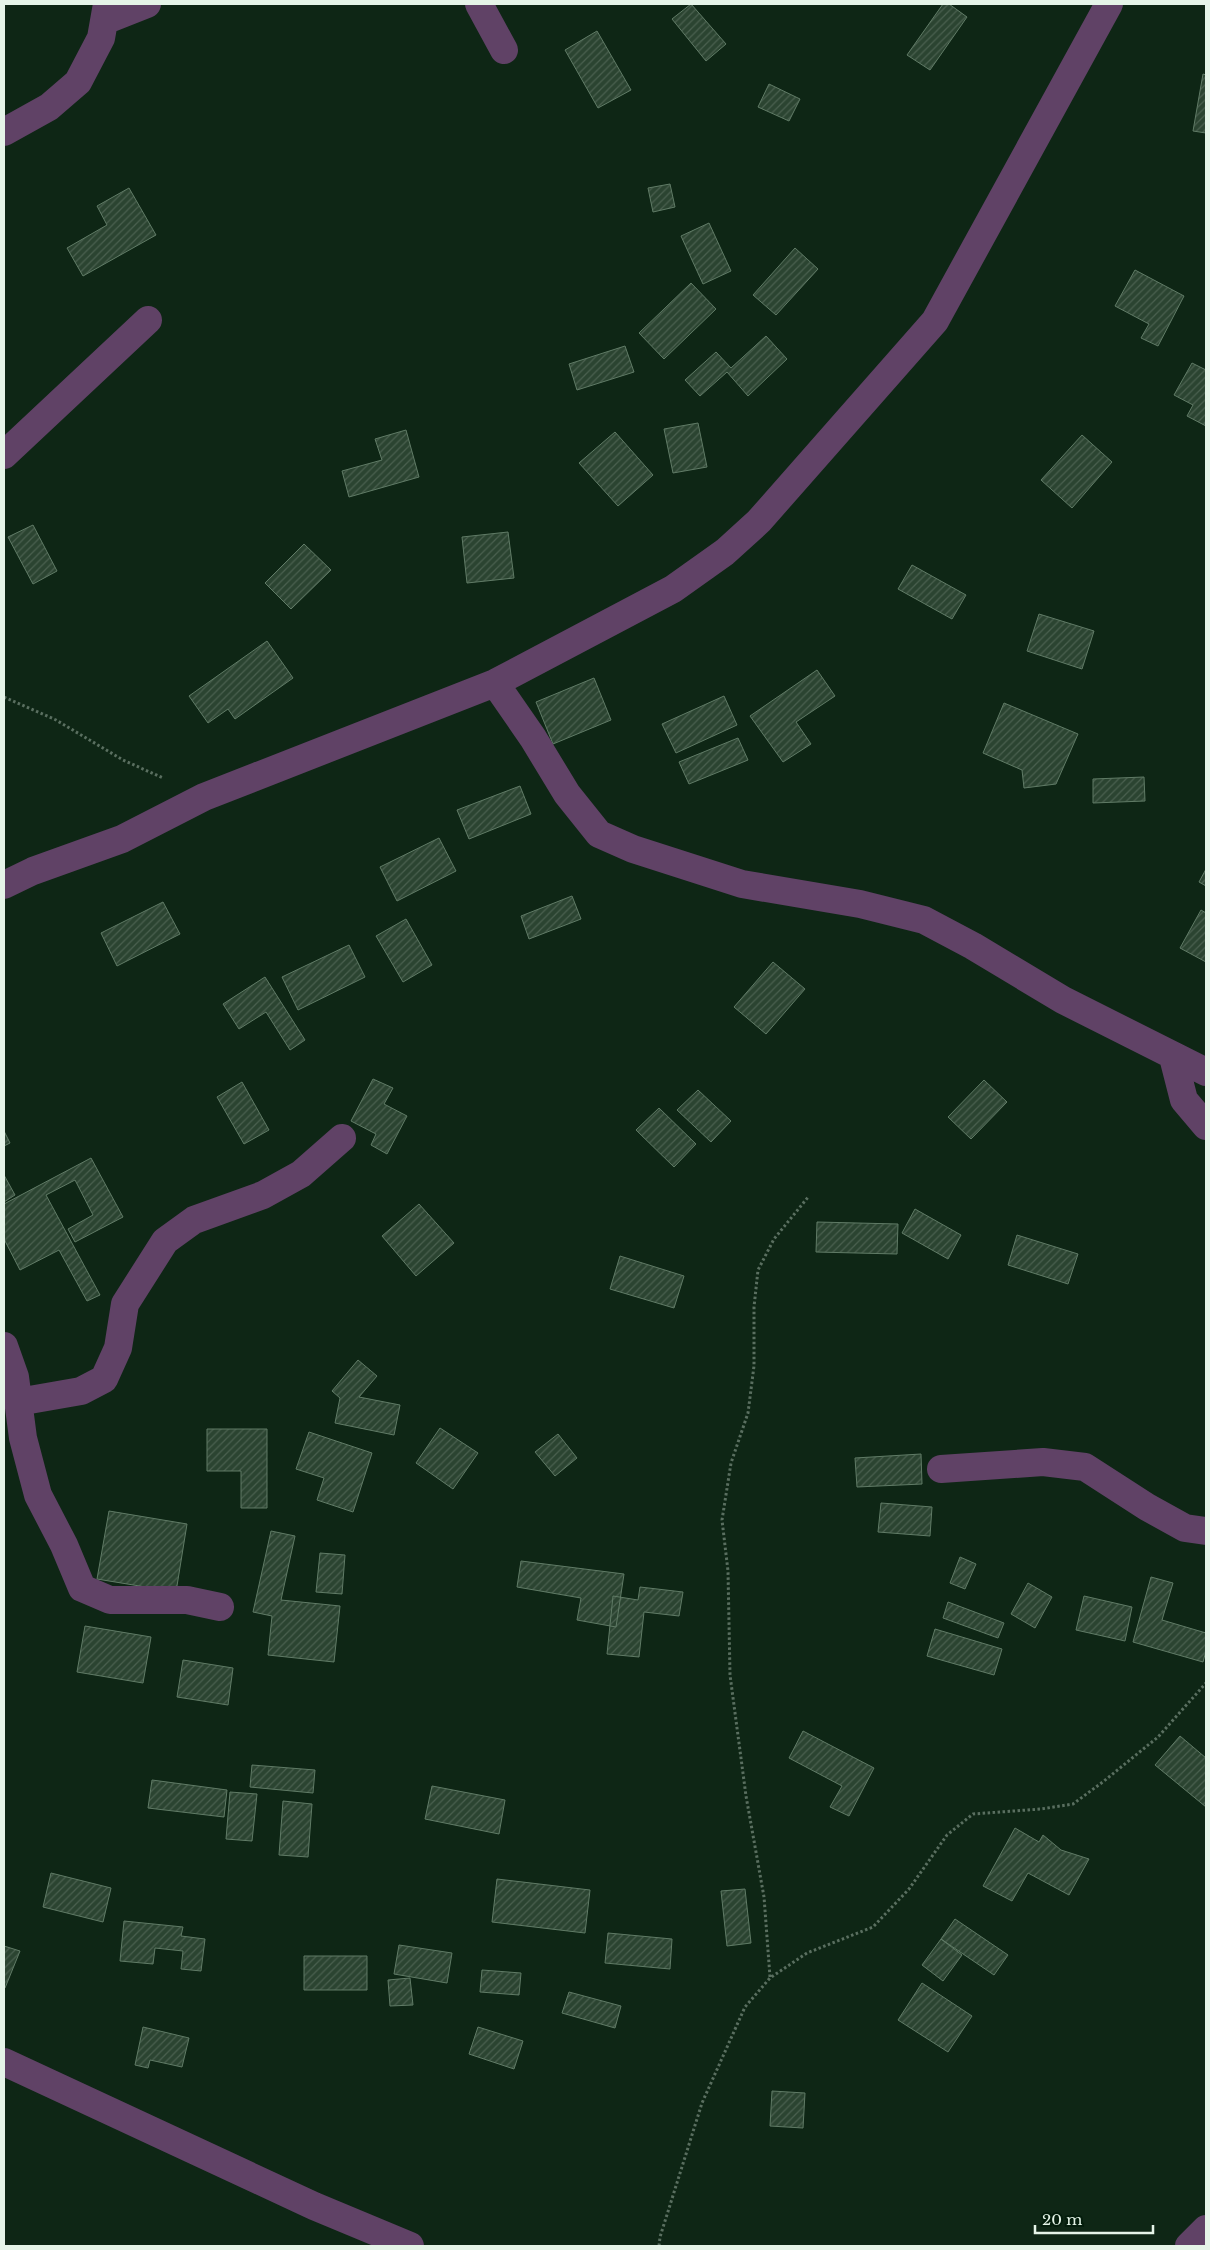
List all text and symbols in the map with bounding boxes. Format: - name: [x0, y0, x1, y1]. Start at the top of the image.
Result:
- scale bar: [1035, 2202, 1152, 2234]
- text: 20 m: [1042, 2210, 1082, 2229]

